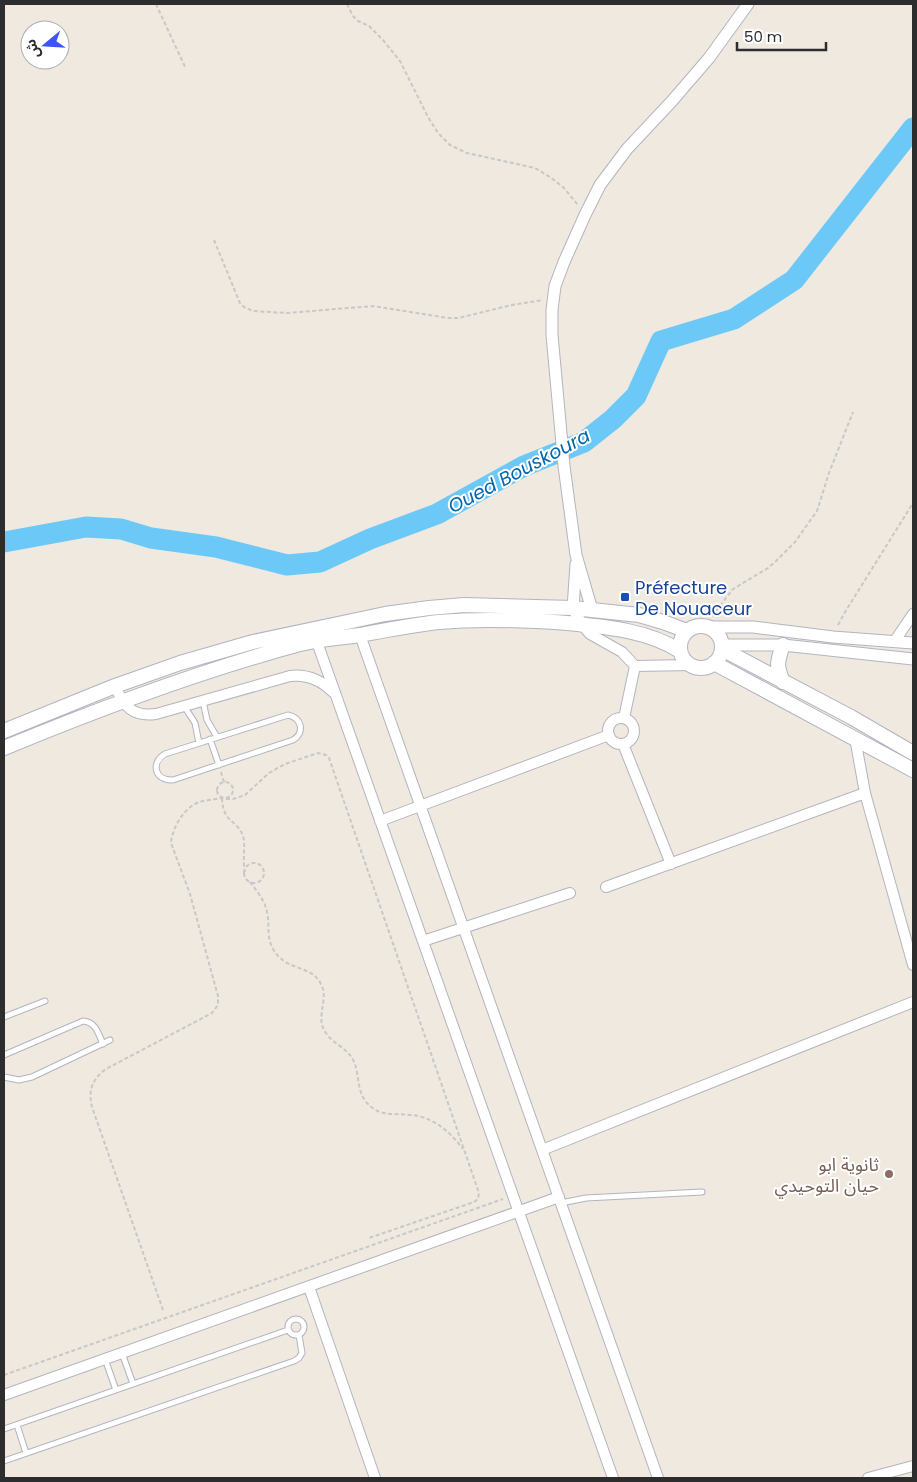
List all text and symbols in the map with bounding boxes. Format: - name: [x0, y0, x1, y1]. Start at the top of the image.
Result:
- north arrow: [20, 20, 70, 70]
- scale bar: [737, 20, 826, 52]
- text: 50 m: [744, 26, 782, 47]
- text: ش: [20, 37, 45, 61]
- water label: Oued Bouskoura: [443, 422, 595, 520]
- place label: Préfecture De Nouaceur: [635, 575, 752, 621]
- marker: Préfecture De Nouaceur: [619, 591, 631, 603]
- place label: ثانوية ابو حيان التوحيدي: [775, 1152, 879, 1199]
- marker: ثانوية ابو حيان التوحيدي: [883, 1168, 895, 1180]

